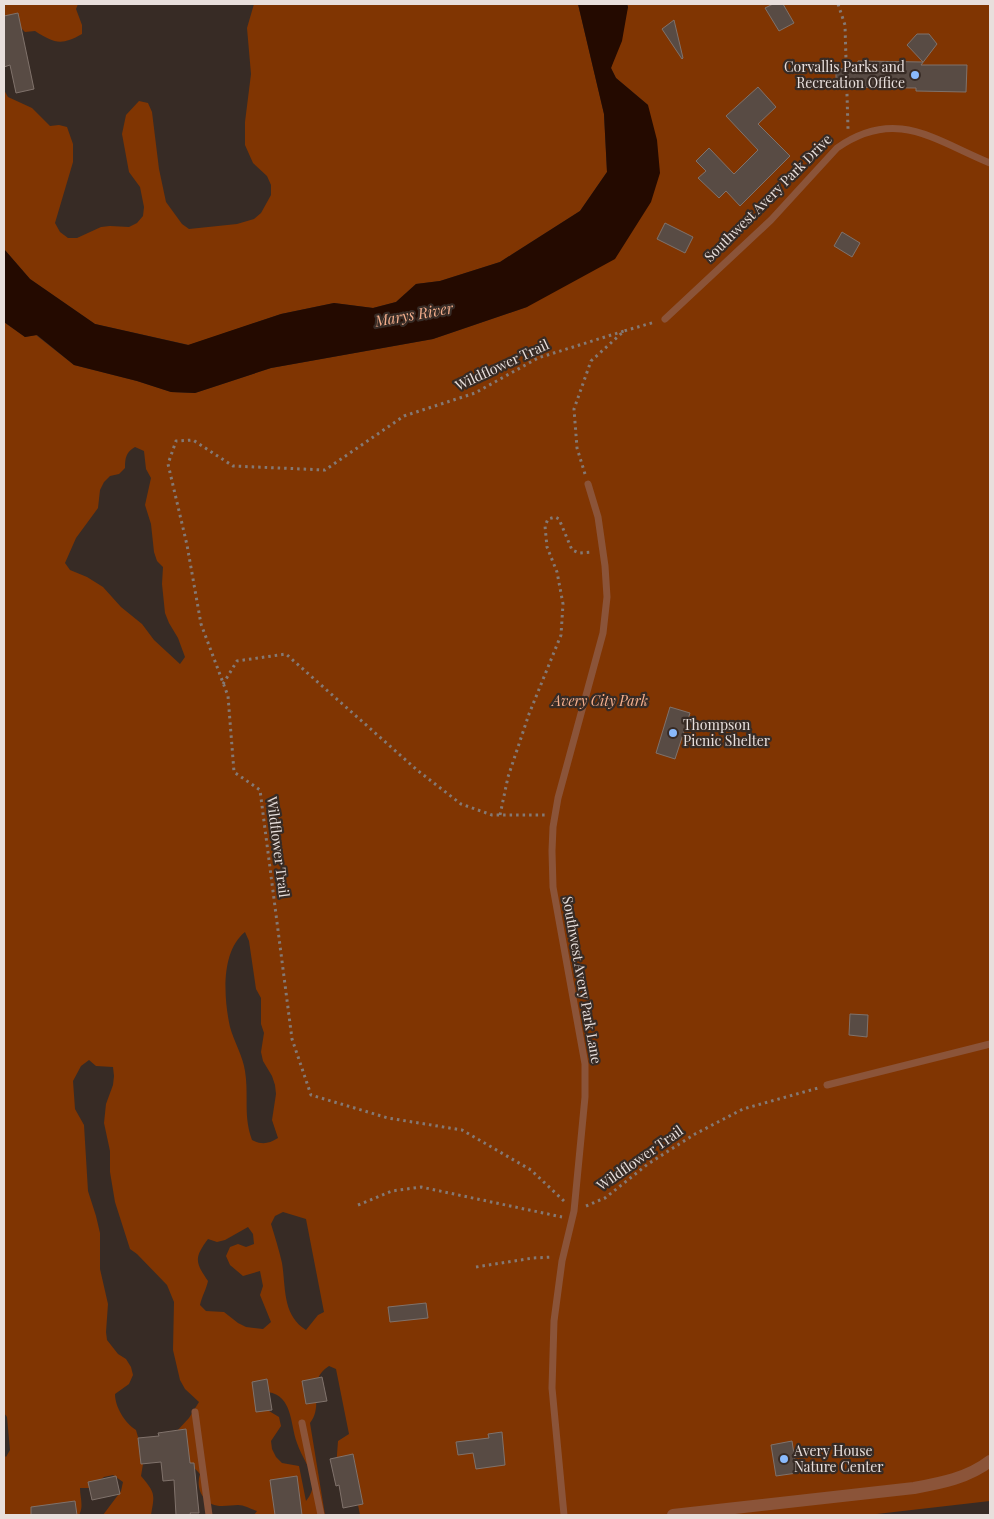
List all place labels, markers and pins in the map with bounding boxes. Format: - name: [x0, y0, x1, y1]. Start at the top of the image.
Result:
- place label: Corvallis Parks and Recreation Office: [784, 57, 905, 92]
- marker: Corvallis Parks and Recreation Office: [909, 69, 921, 81]
- place label: Thompson Picnic Shelter: [683, 715, 771, 750]
- marker: Thompson Picnic Shelter: [667, 727, 679, 739]
- place label: Avery House Nature Center: [793, 1441, 884, 1476]
- marker: Avery House Nature Center: [778, 1453, 790, 1465]

